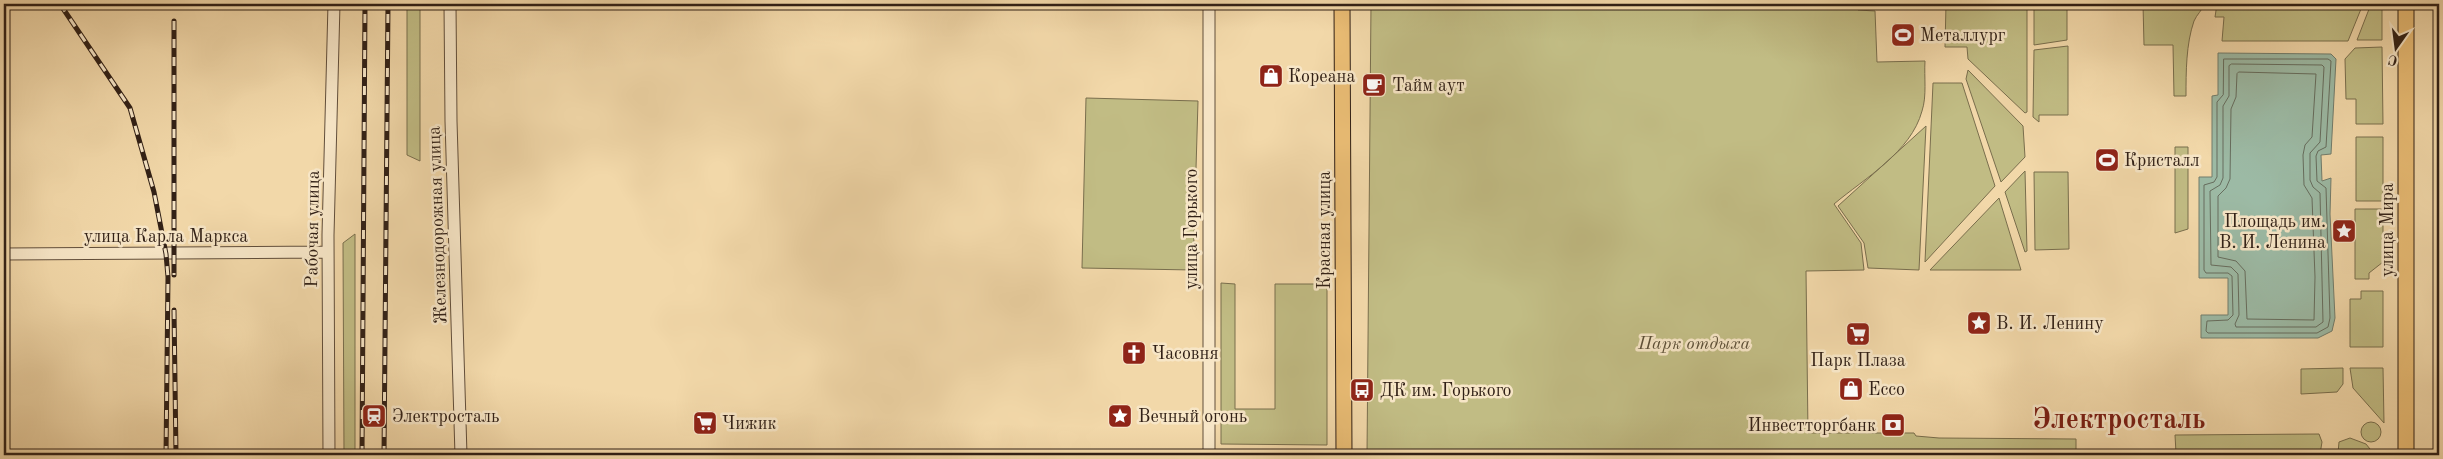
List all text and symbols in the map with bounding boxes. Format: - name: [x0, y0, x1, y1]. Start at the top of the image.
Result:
- sports icon: Металлург: [1890, 22, 1916, 48]
- north arrow: [2370, 22, 2420, 72]
- place label: Металлург: [1920, 27, 2006, 45]
- text: С: [2387, 52, 2399, 68]
- shop icon: Кореана: [1258, 63, 1284, 89]
- place label: Кореана: [1288, 68, 1355, 86]
- cafe icon: Тайм аут: [1361, 72, 1387, 98]
- place label: Тайм аут: [1392, 77, 1465, 95]
- street label: Железнодорожная улица: [426, 126, 450, 324]
- sports icon: Кристалл: [2094, 147, 2120, 173]
- place label: Кристалл: [2124, 152, 2200, 170]
- street label: улица Горького: [1183, 168, 1201, 290]
- street label: Рабочая улица: [303, 170, 323, 288]
- street label: Красная улица: [1316, 171, 1334, 289]
- street label: улица Мира: [2379, 183, 2397, 277]
- place label: Площадь им. В. И. Ленина: [2219, 213, 2326, 252]
- place icon: Площадь им. В. И. Ленина: [2331, 218, 2357, 244]
- street label: улица Карла Маркса: [84, 228, 248, 246]
- place icon: В. И. Ленину: [1966, 310, 1992, 336]
- place label: В. И. Ленину: [1996, 315, 2104, 333]
- supermarket icon: Парк Плаза: [1845, 321, 1871, 347]
- park label: Парк отдыха: [1637, 335, 1750, 353]
- church icon: Часовня: [1121, 340, 1147, 366]
- place label: Часовня: [1152, 345, 1219, 363]
- place label: Парк Плаза: [1810, 352, 1906, 370]
- shop icon: Ecco: [1838, 376, 1864, 402]
- bus stop icon: ДК им. Горького: [1349, 377, 1375, 403]
- place label: Ecco: [1868, 381, 1905, 399]
- place label: ДК им. Горького: [1380, 382, 1512, 400]
- station icon: Электросталь: [361, 403, 387, 429]
- place icon: Вечный огонь: [1107, 403, 1133, 429]
- district label: Электросталь: [2032, 406, 2206, 435]
- place label: Электросталь: [392, 408, 499, 426]
- place label: Вечный огонь: [1138, 408, 1247, 426]
- supermarket icon: Чижик: [692, 410, 718, 436]
- bank icon: Инвестторгбанк: [1880, 412, 1906, 438]
- place label: Чижик: [722, 415, 777, 433]
- place label: Инвестторгбанк: [1748, 417, 1876, 435]

